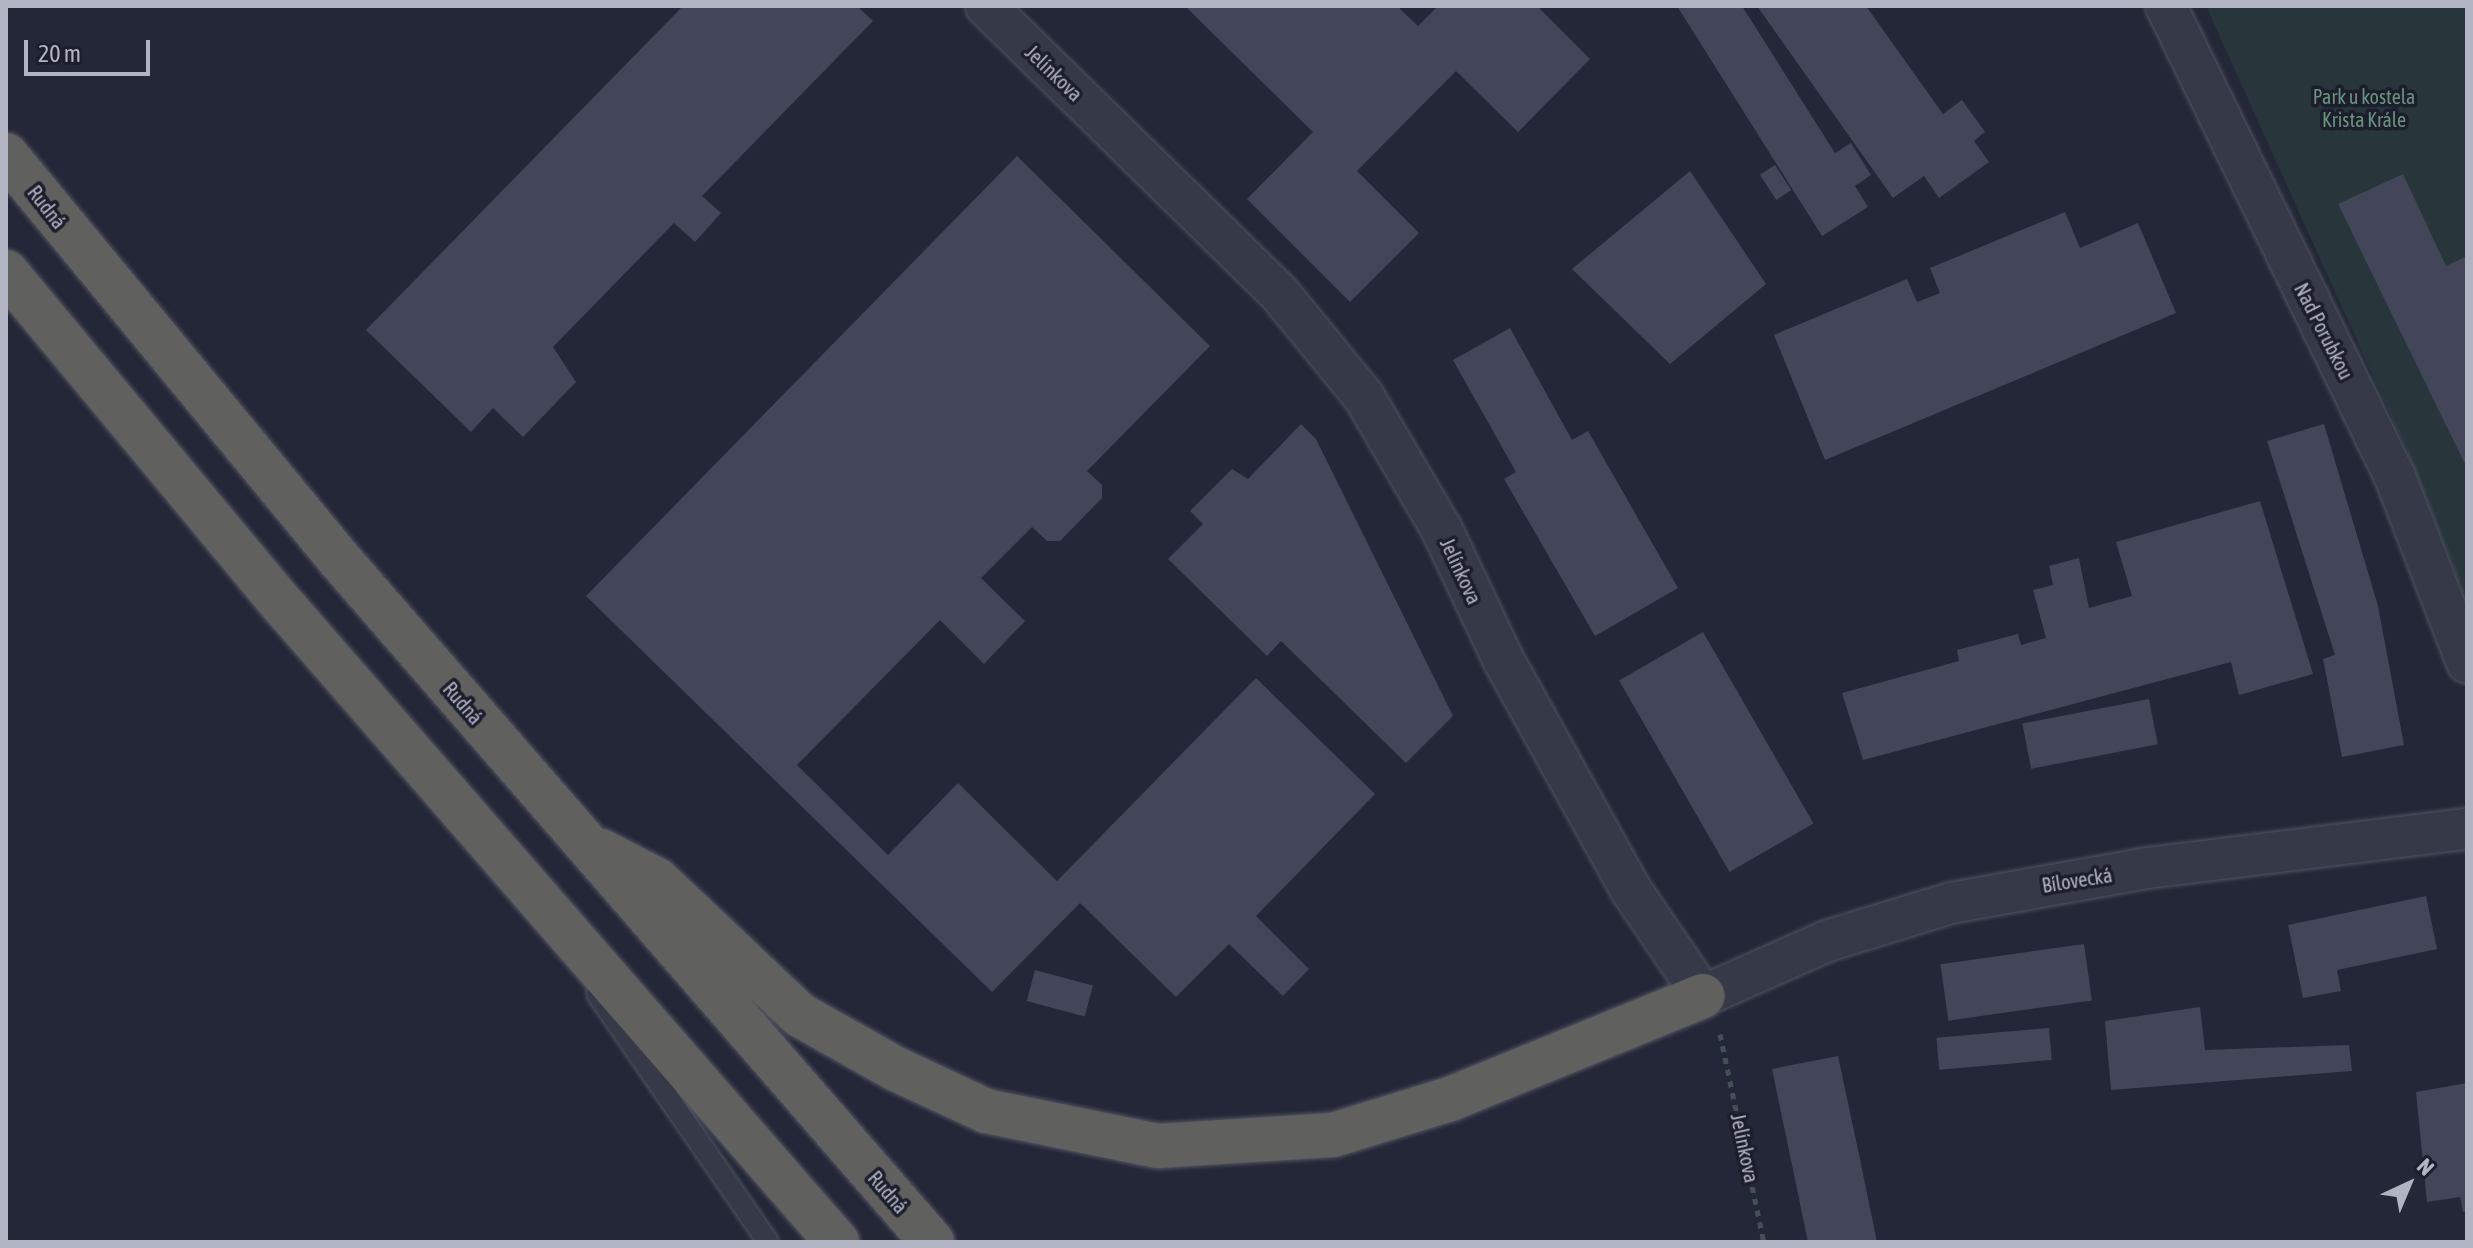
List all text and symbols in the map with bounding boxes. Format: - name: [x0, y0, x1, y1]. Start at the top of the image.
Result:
- scale bar: [28, 24, 154, 74]
- text: 20 m: [38, 40, 81, 67]
- street label: Jelínkova: [1020, 40, 1088, 106]
- park label: Park u kostela Krista Krále: [2313, 85, 2415, 132]
- street label: Rudná: [23, 181, 71, 233]
- street label: Nad Porubkou: [2290, 279, 2358, 383]
- street label: Jelínkova: [1435, 534, 1487, 608]
- street label: Rudná: [438, 677, 488, 729]
- street label: Bílovecká: [2040, 863, 2114, 897]
- street label: Jelínkova: [1726, 1111, 1764, 1185]
- north arrow: [2369, 1144, 2449, 1224]
- text: N: [2412, 1153, 2439, 1181]
- street label: Rudná: [863, 1166, 913, 1218]

